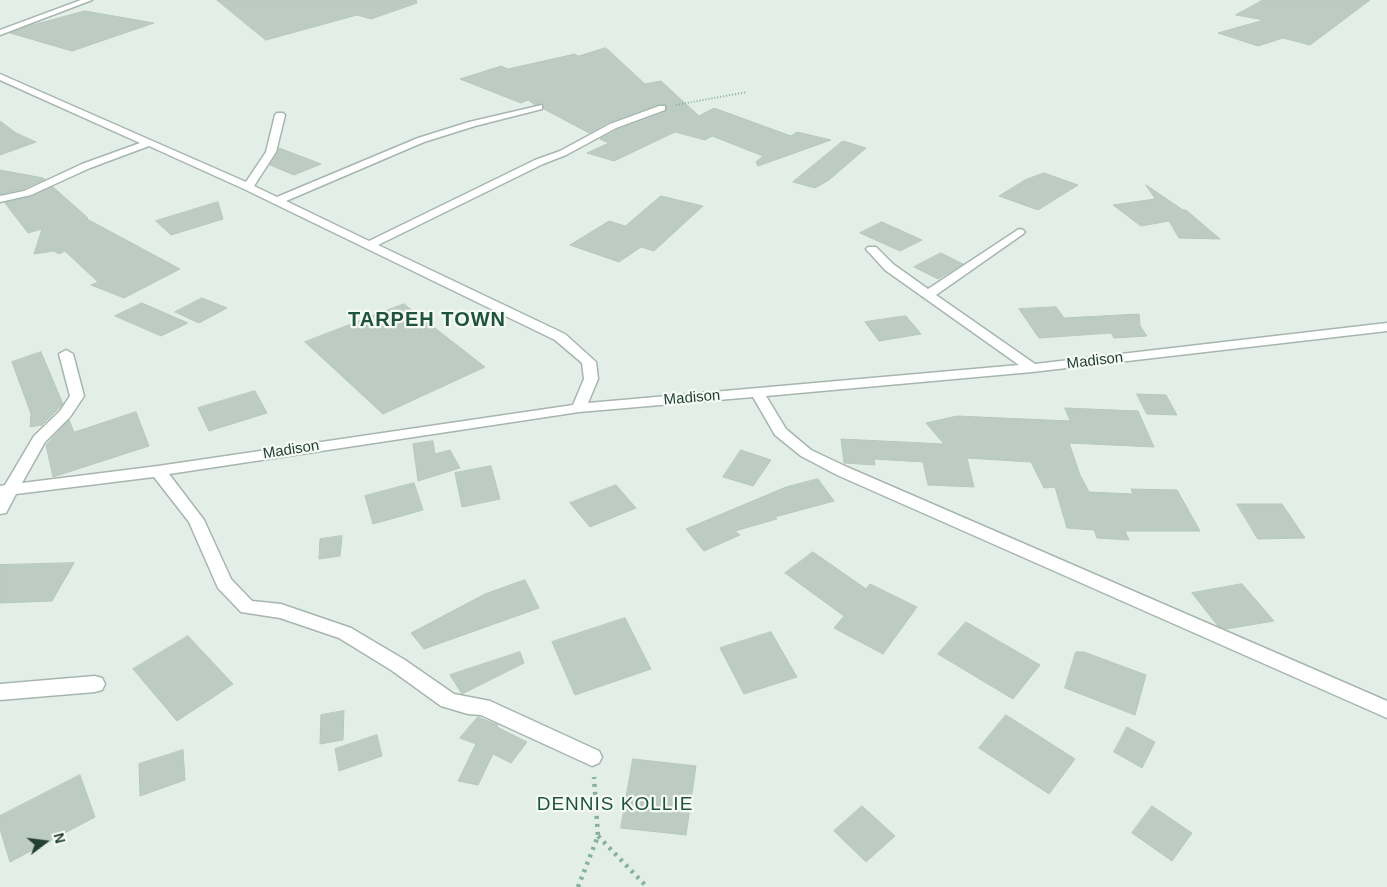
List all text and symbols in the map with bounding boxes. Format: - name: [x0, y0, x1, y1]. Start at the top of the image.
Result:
- district label: TARPEH TOWN: [347, 308, 507, 332]
- street label: Madison: [1066, 349, 1124, 373]
- street label: Madison: [663, 387, 721, 409]
- street label: Madison: [262, 437, 320, 463]
- district label: DENNIS KOLLIE: [535, 794, 695, 816]
- north arrow: [20, 817, 70, 867]
- text: N: [50, 831, 69, 845]

